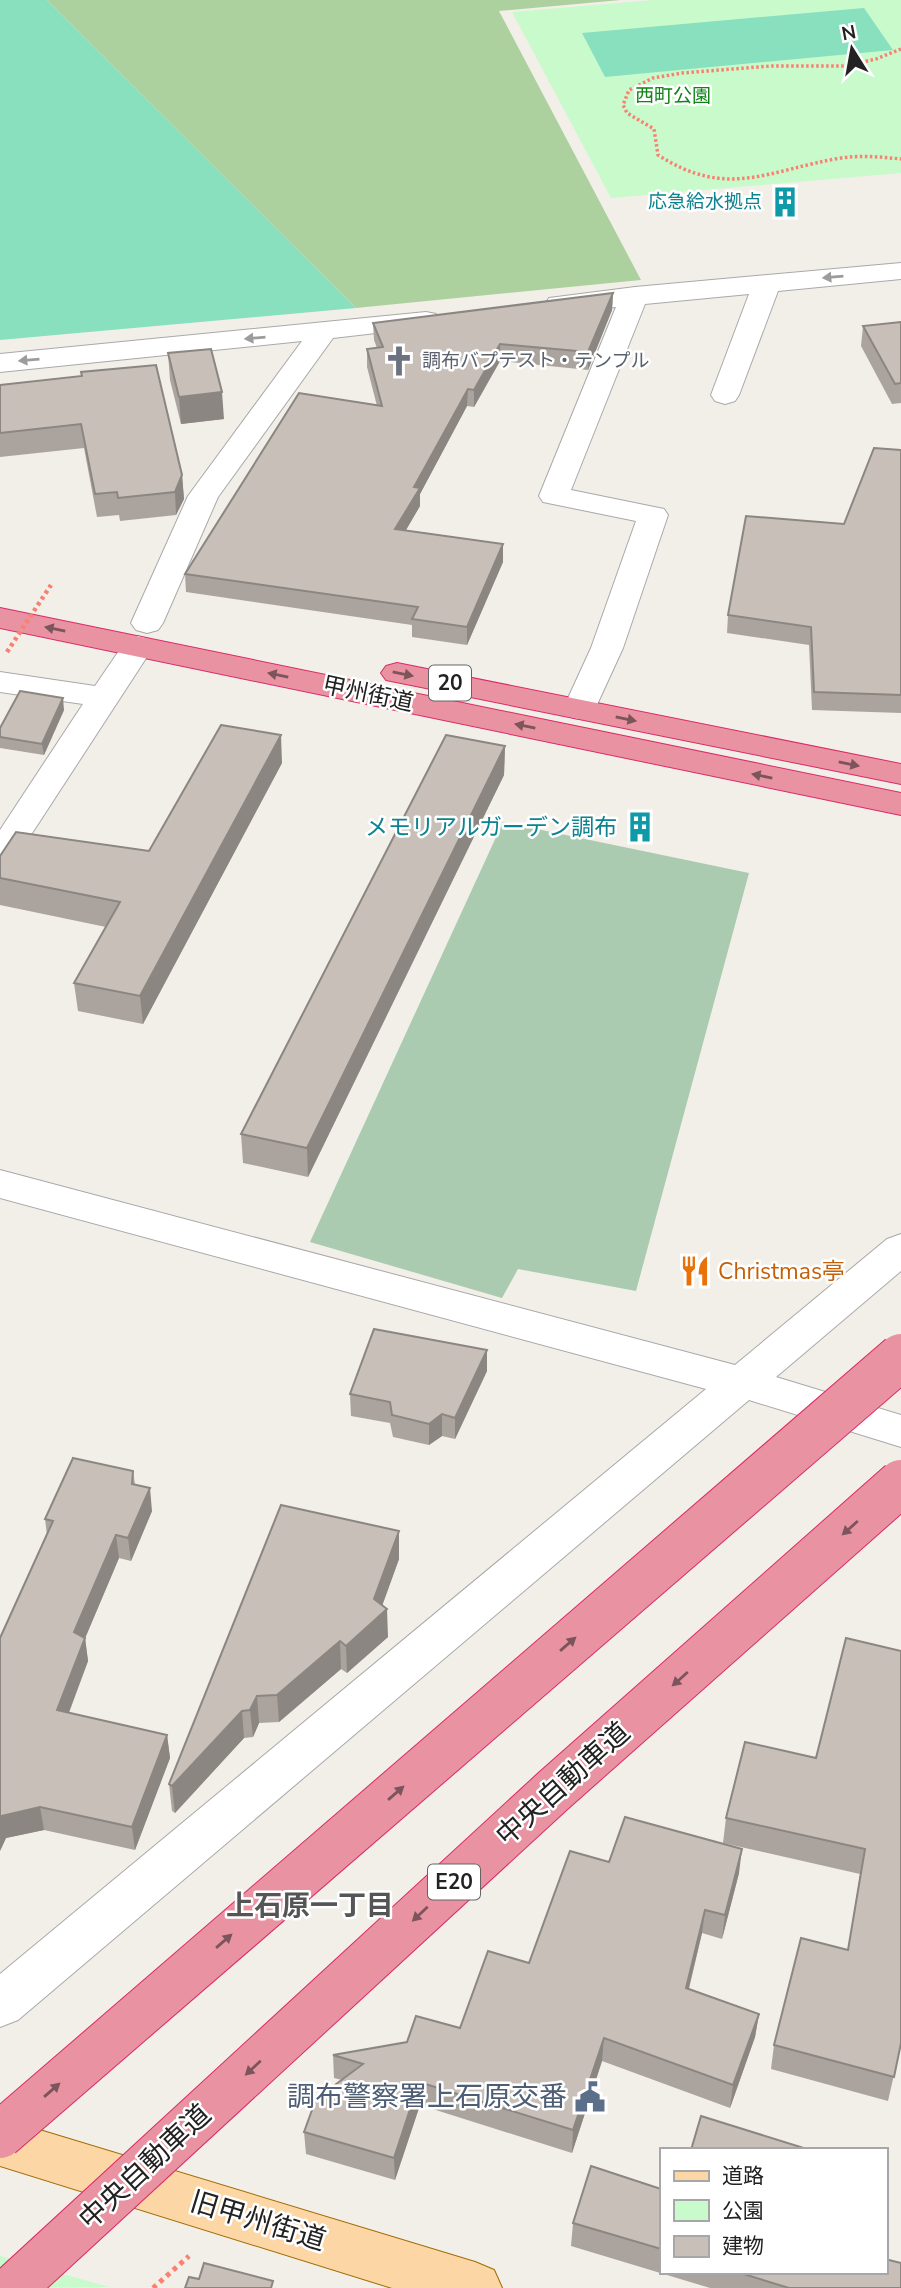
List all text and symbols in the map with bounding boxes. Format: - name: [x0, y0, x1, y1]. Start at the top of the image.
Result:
- north arrow: [817, 14, 887, 84]
- text: N: [839, 19, 858, 47]
- park label: 西町公園: [635, 83, 711, 109]
- building icon: 応急給水拠点: [768, 185, 802, 219]
- place label: 応急給水拠点: [648, 189, 762, 215]
- one-way arrow: [822, 272, 844, 283]
- one-way arrow: [244, 333, 266, 344]
- church icon: 調布バプテスト・テンプル: [382, 344, 416, 378]
- place label: 調布バプテスト・テンプル: [422, 348, 649, 374]
- one-way arrow: [17, 355, 39, 366]
- one-way arrow: [44, 624, 66, 635]
- road number: 20: [429, 666, 471, 700]
- street label: 甲州街道: [320, 669, 416, 719]
- one-way arrow: [392, 669, 414, 680]
- one-way arrow: [267, 670, 289, 681]
- one-way arrow: [615, 713, 637, 724]
- one-way arrow: [514, 721, 536, 732]
- one-way arrow: [838, 758, 860, 769]
- one-way arrow: [751, 770, 773, 781]
- building icon: メモリアルガーデン調布: [623, 810, 657, 844]
- place label: メモリアルガーデン調布: [365, 812, 617, 843]
- restaurant icon: Christmas亭: [678, 1254, 712, 1288]
- place label: Christmas亭: [718, 1256, 845, 1287]
- one-way arrow: [842, 1520, 859, 1536]
- one-way arrow: [560, 1637, 577, 1652]
- one-way arrow: [671, 1671, 688, 1686]
- street label: 中央自動車道: [488, 1714, 638, 1854]
- one-way arrow: [387, 1785, 405, 1801]
- road number: E20: [428, 1864, 480, 1899]
- district label: 上石原一丁目: [226, 1887, 394, 1925]
- one-way arrow: [411, 1906, 429, 1922]
- one-way arrow: [215, 1933, 233, 1949]
- one-way arrow: [244, 2060, 261, 2075]
- place label: 調布警察署上石原交番: [287, 2078, 567, 2116]
- public building icon: 調布警察署上石原交番: [573, 2080, 607, 2114]
- one-way arrow: [43, 2083, 60, 2098]
- street label: 中央自動車道: [71, 2096, 219, 2238]
- legend: [660, 2148, 887, 2274]
- text: 道路: [722, 2162, 764, 2190]
- street label: 旧甲州街道: [185, 2182, 331, 2260]
- text: 公園: [722, 2197, 764, 2225]
- text: 建物: [722, 2232, 764, 2260]

